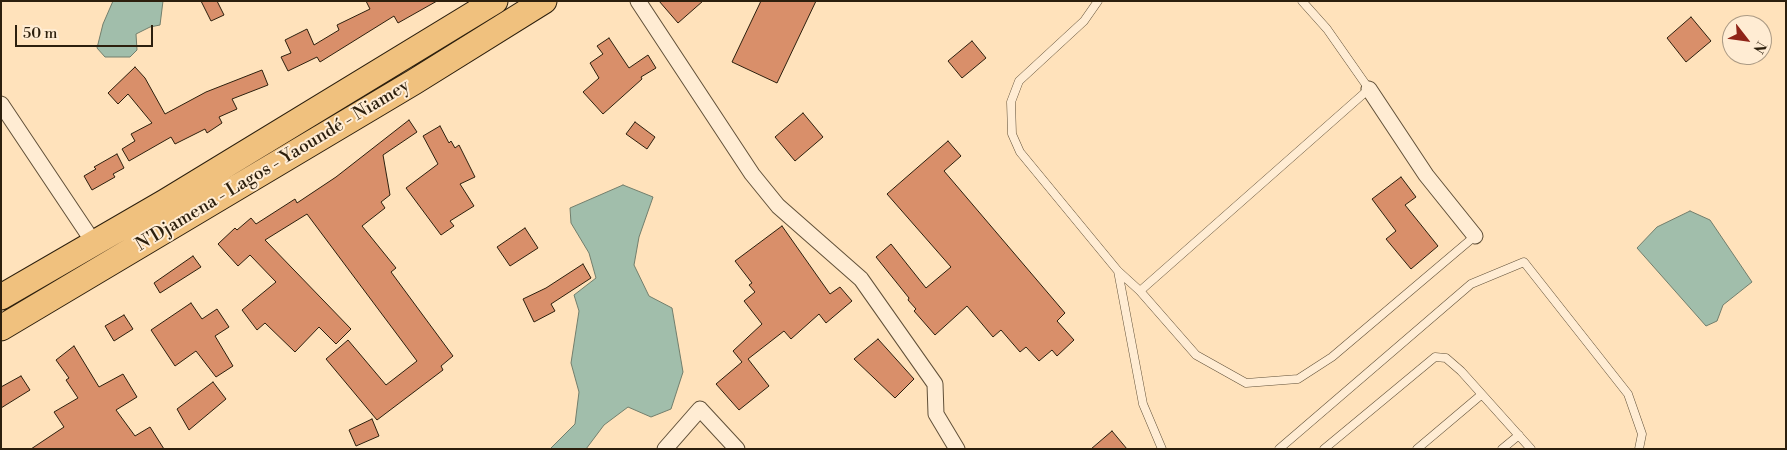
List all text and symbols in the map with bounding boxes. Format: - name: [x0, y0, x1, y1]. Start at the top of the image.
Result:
- scale bar: [18, 15, 155, 47]
- north arrow: [1722, 15, 1772, 65]
- text: 50 m: [23, 24, 57, 43]
- text: N: [1749, 38, 1770, 56]
- street label: N'Djamena - Lagos - Yaoundé - Niamey: [132, 76, 414, 256]

